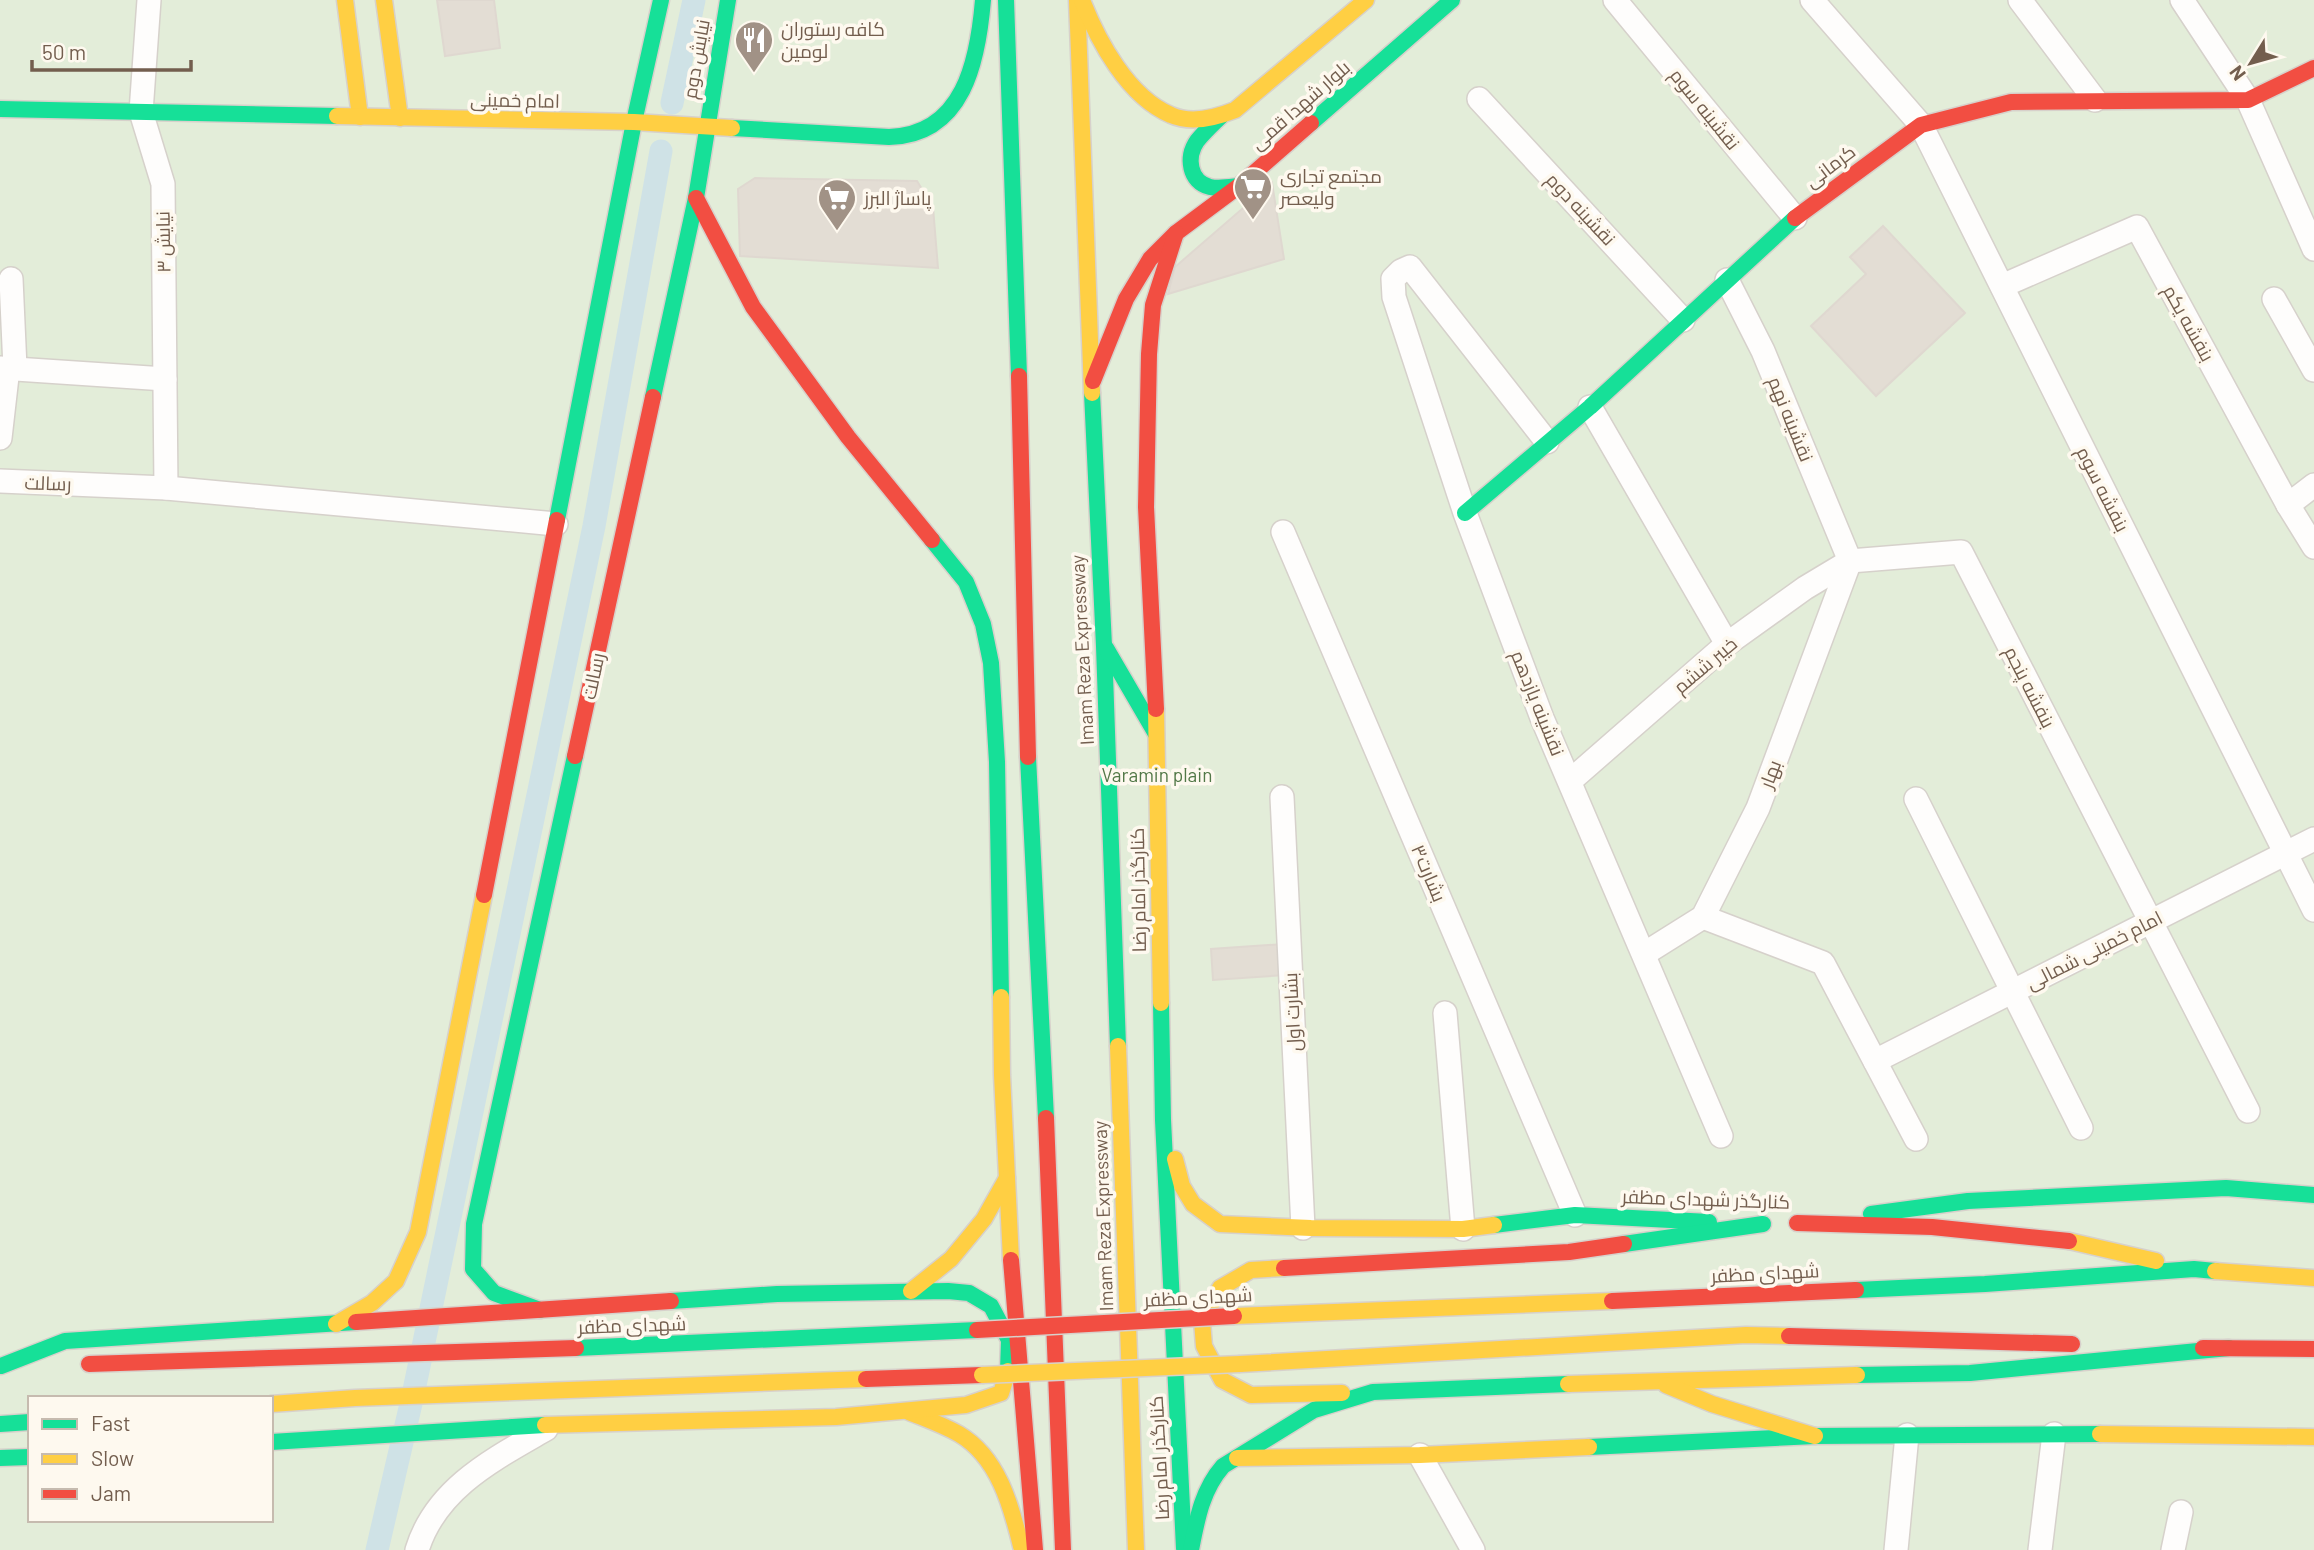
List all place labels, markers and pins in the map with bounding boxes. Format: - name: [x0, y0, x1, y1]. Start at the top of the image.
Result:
- place label: کافه رستوران لومین: [781, 17, 885, 63]
- restaurant icon: کافه رستوران لومین: [733, 19, 775, 74]
- place label: مجتمع تجاری ولیعصر: [1279, 164, 1382, 210]
- supermarket icon: مجتمع تجاری ولیعصر: [1232, 166, 1274, 221]
- supermarket icon: پاساژ البرز: [816, 177, 858, 232]
- place label: پاساژ البرز: [863, 186, 931, 211]

